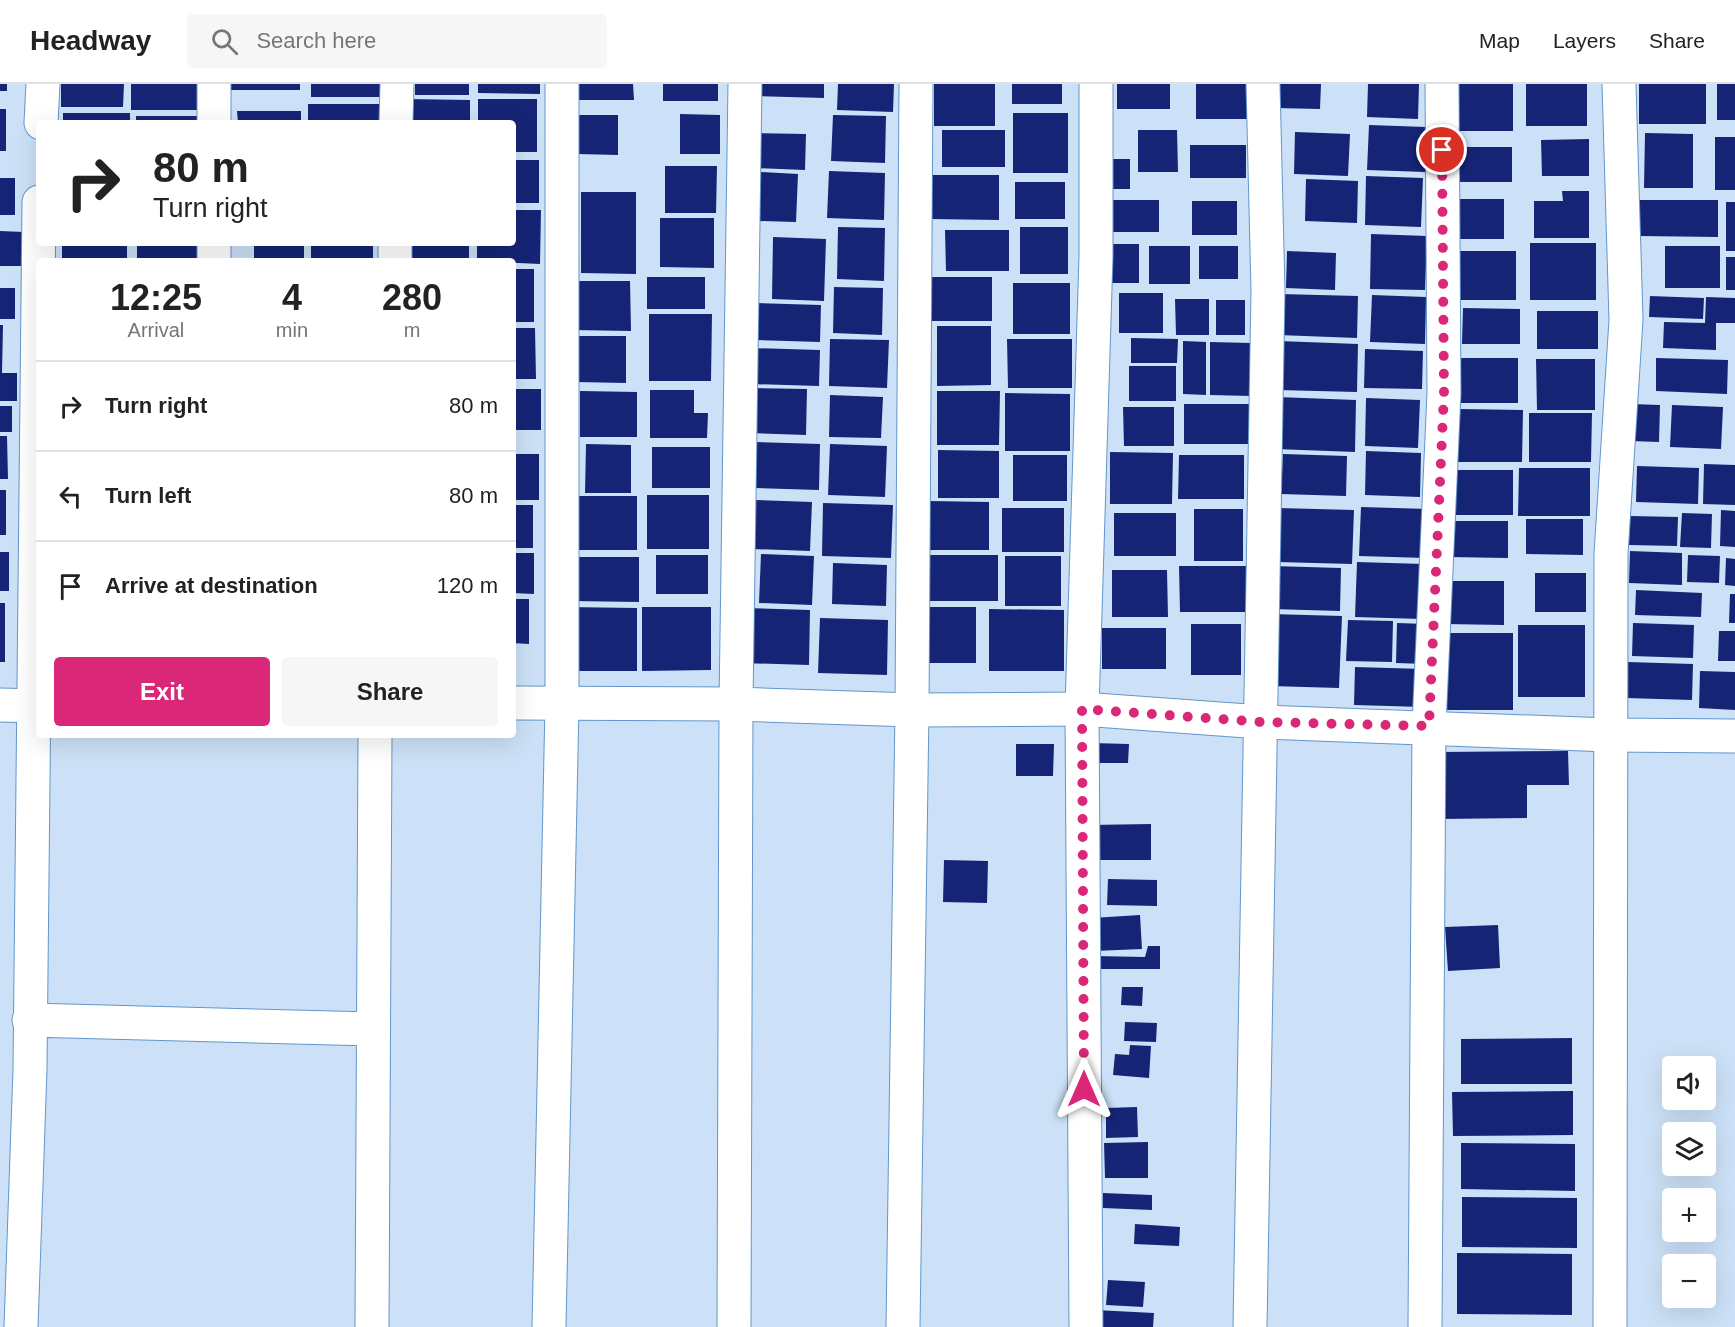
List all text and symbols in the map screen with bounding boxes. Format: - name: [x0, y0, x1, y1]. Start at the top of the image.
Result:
- search box: [187, 14, 607, 68]
- text: Headway: [30, 25, 151, 56]
- icon: search: [208, 25, 241, 58]
- text: Search here: [256, 28, 376, 53]
- text: Map: [1479, 29, 1520, 52]
- text: Layers: [1553, 29, 1616, 52]
- text: Share: [1649, 29, 1705, 52]
- pin: [1416, 124, 1467, 175]
- icon: arrive: [1425, 133, 1458, 166]
- icon: right: [54, 144, 132, 222]
- text: 80 m: [153, 144, 249, 191]
- text: Turn right: [153, 193, 268, 223]
- text: 12:25: [110, 277, 202, 318]
- text: 4: [282, 277, 302, 318]
- text: 280: [382, 277, 442, 318]
- text: Arrival: [128, 319, 184, 341]
- text: min: [276, 319, 308, 341]
- text: m: [404, 319, 420, 341]
- icon: right: [54, 390, 87, 423]
- text: Turn right: [105, 393, 207, 418]
- text: 80 m: [449, 393, 498, 418]
- icon: left: [54, 480, 87, 513]
- text: Turn left: [105, 483, 191, 508]
- text: 80 m: [449, 483, 498, 508]
- icon: arrive: [54, 570, 87, 603]
- text: Arrive at destination: [105, 573, 318, 598]
- text: 120 m: [437, 573, 498, 598]
- button: Exit: [54, 657, 270, 726]
- button: Share: [282, 657, 498, 726]
- map controls: [1662, 1056, 1716, 1308]
- button: sound: [1662, 1056, 1716, 1110]
- position arrow: [1052, 1057, 1116, 1121]
- button: layers: [1662, 1122, 1716, 1176]
- button: +: [1662, 1188, 1716, 1242]
- button: −: [1662, 1254, 1716, 1308]

